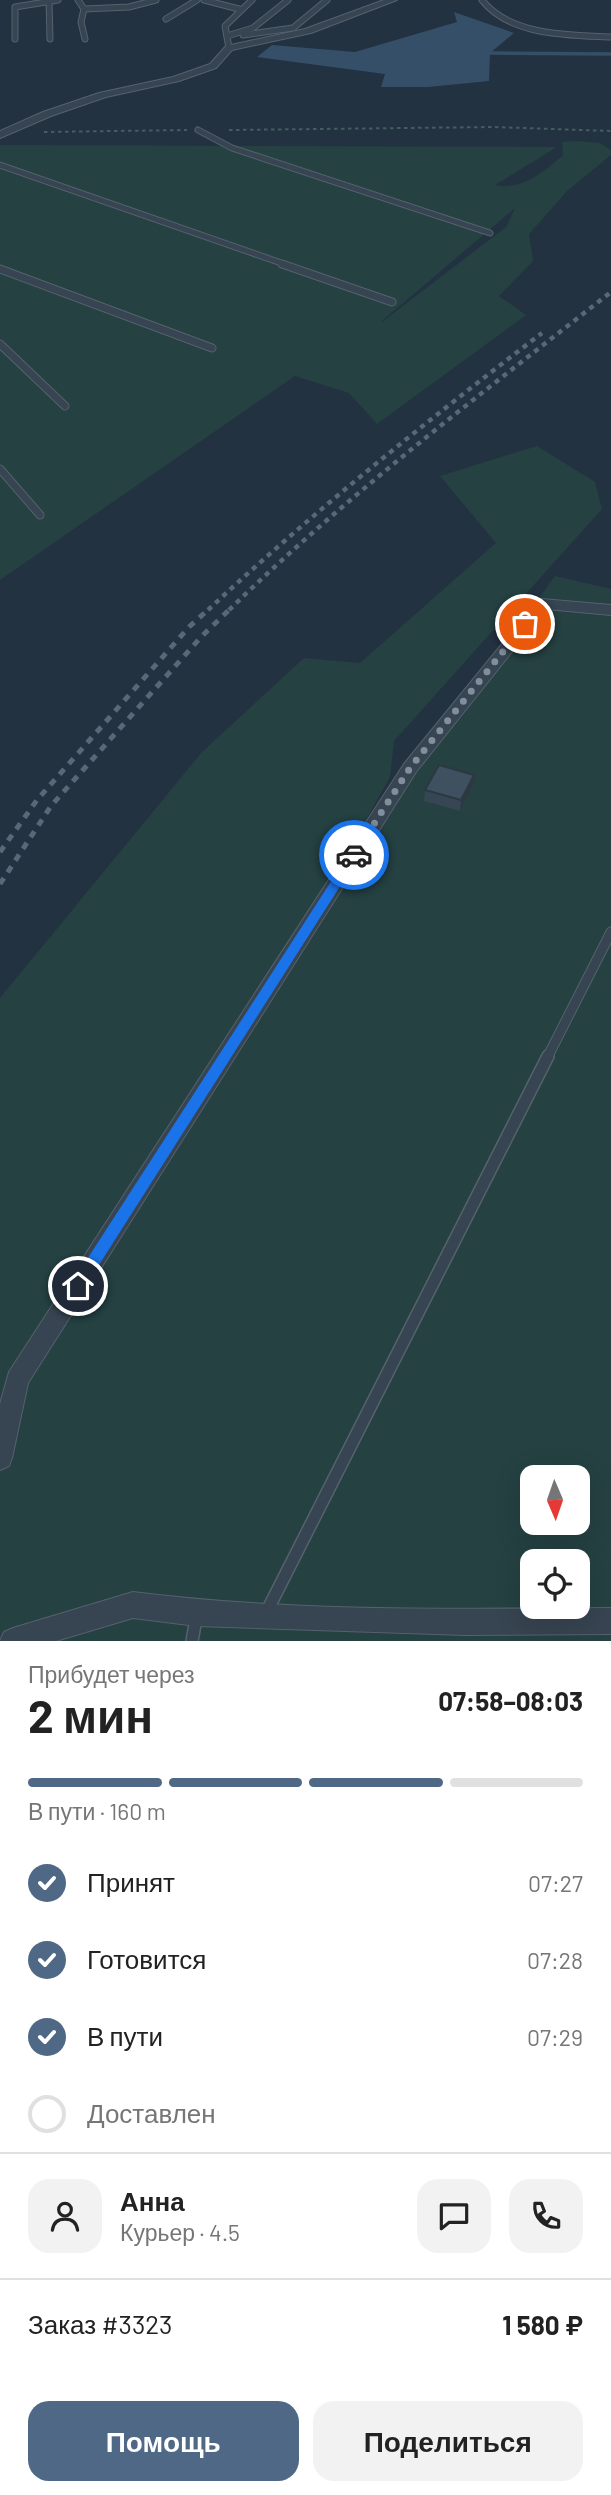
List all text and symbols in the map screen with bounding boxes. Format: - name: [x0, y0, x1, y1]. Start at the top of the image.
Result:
- pin: [495, 594, 555, 654]
- icon: bag: [506, 605, 544, 643]
- courier: [319, 820, 389, 890]
- icon: car: [335, 836, 373, 874]
- pin: [48, 1256, 108, 1316]
- icon: home: [59, 1267, 97, 1305]
- north arrow: [520, 1465, 590, 1535]
- map controls: [520, 1465, 590, 1619]
- button: locate: [520, 1549, 590, 1619]
- text: Прибудет через: [28, 1660, 195, 1688]
- text: 07:58–08:03: [438, 1685, 583, 1716]
- text: 2 мин: [28, 1687, 153, 1742]
- text: В пути · 160 m: [28, 1797, 166, 1825]
- icon: check: [28, 1864, 66, 1902]
- text: Принят: [87, 1866, 175, 1897]
- text: 07:27: [528, 1869, 583, 1897]
- icon: check: [28, 1941, 66, 1979]
- text: Готовится: [87, 1943, 206, 1974]
- text: 07:28: [527, 1946, 583, 1974]
- icon: check: [28, 2018, 66, 2056]
- text: В пути: [87, 2020, 163, 2051]
- text: 07:29: [527, 2023, 583, 2051]
- text: Доставлен: [87, 2097, 216, 2128]
- button: person: [28, 2179, 102, 2253]
- button: chat: [417, 2179, 491, 2253]
- button: phone: [509, 2179, 583, 2253]
- text: Анна: [120, 2185, 185, 2216]
- text: Курьер · 4.5: [120, 2218, 240, 2246]
- text: Заказ #3323: [28, 2308, 172, 2339]
- text: 1 580 ₽: [502, 2309, 583, 2340]
- button: Помощь: [28, 2401, 299, 2481]
- button: Поделиться: [313, 2401, 583, 2481]

